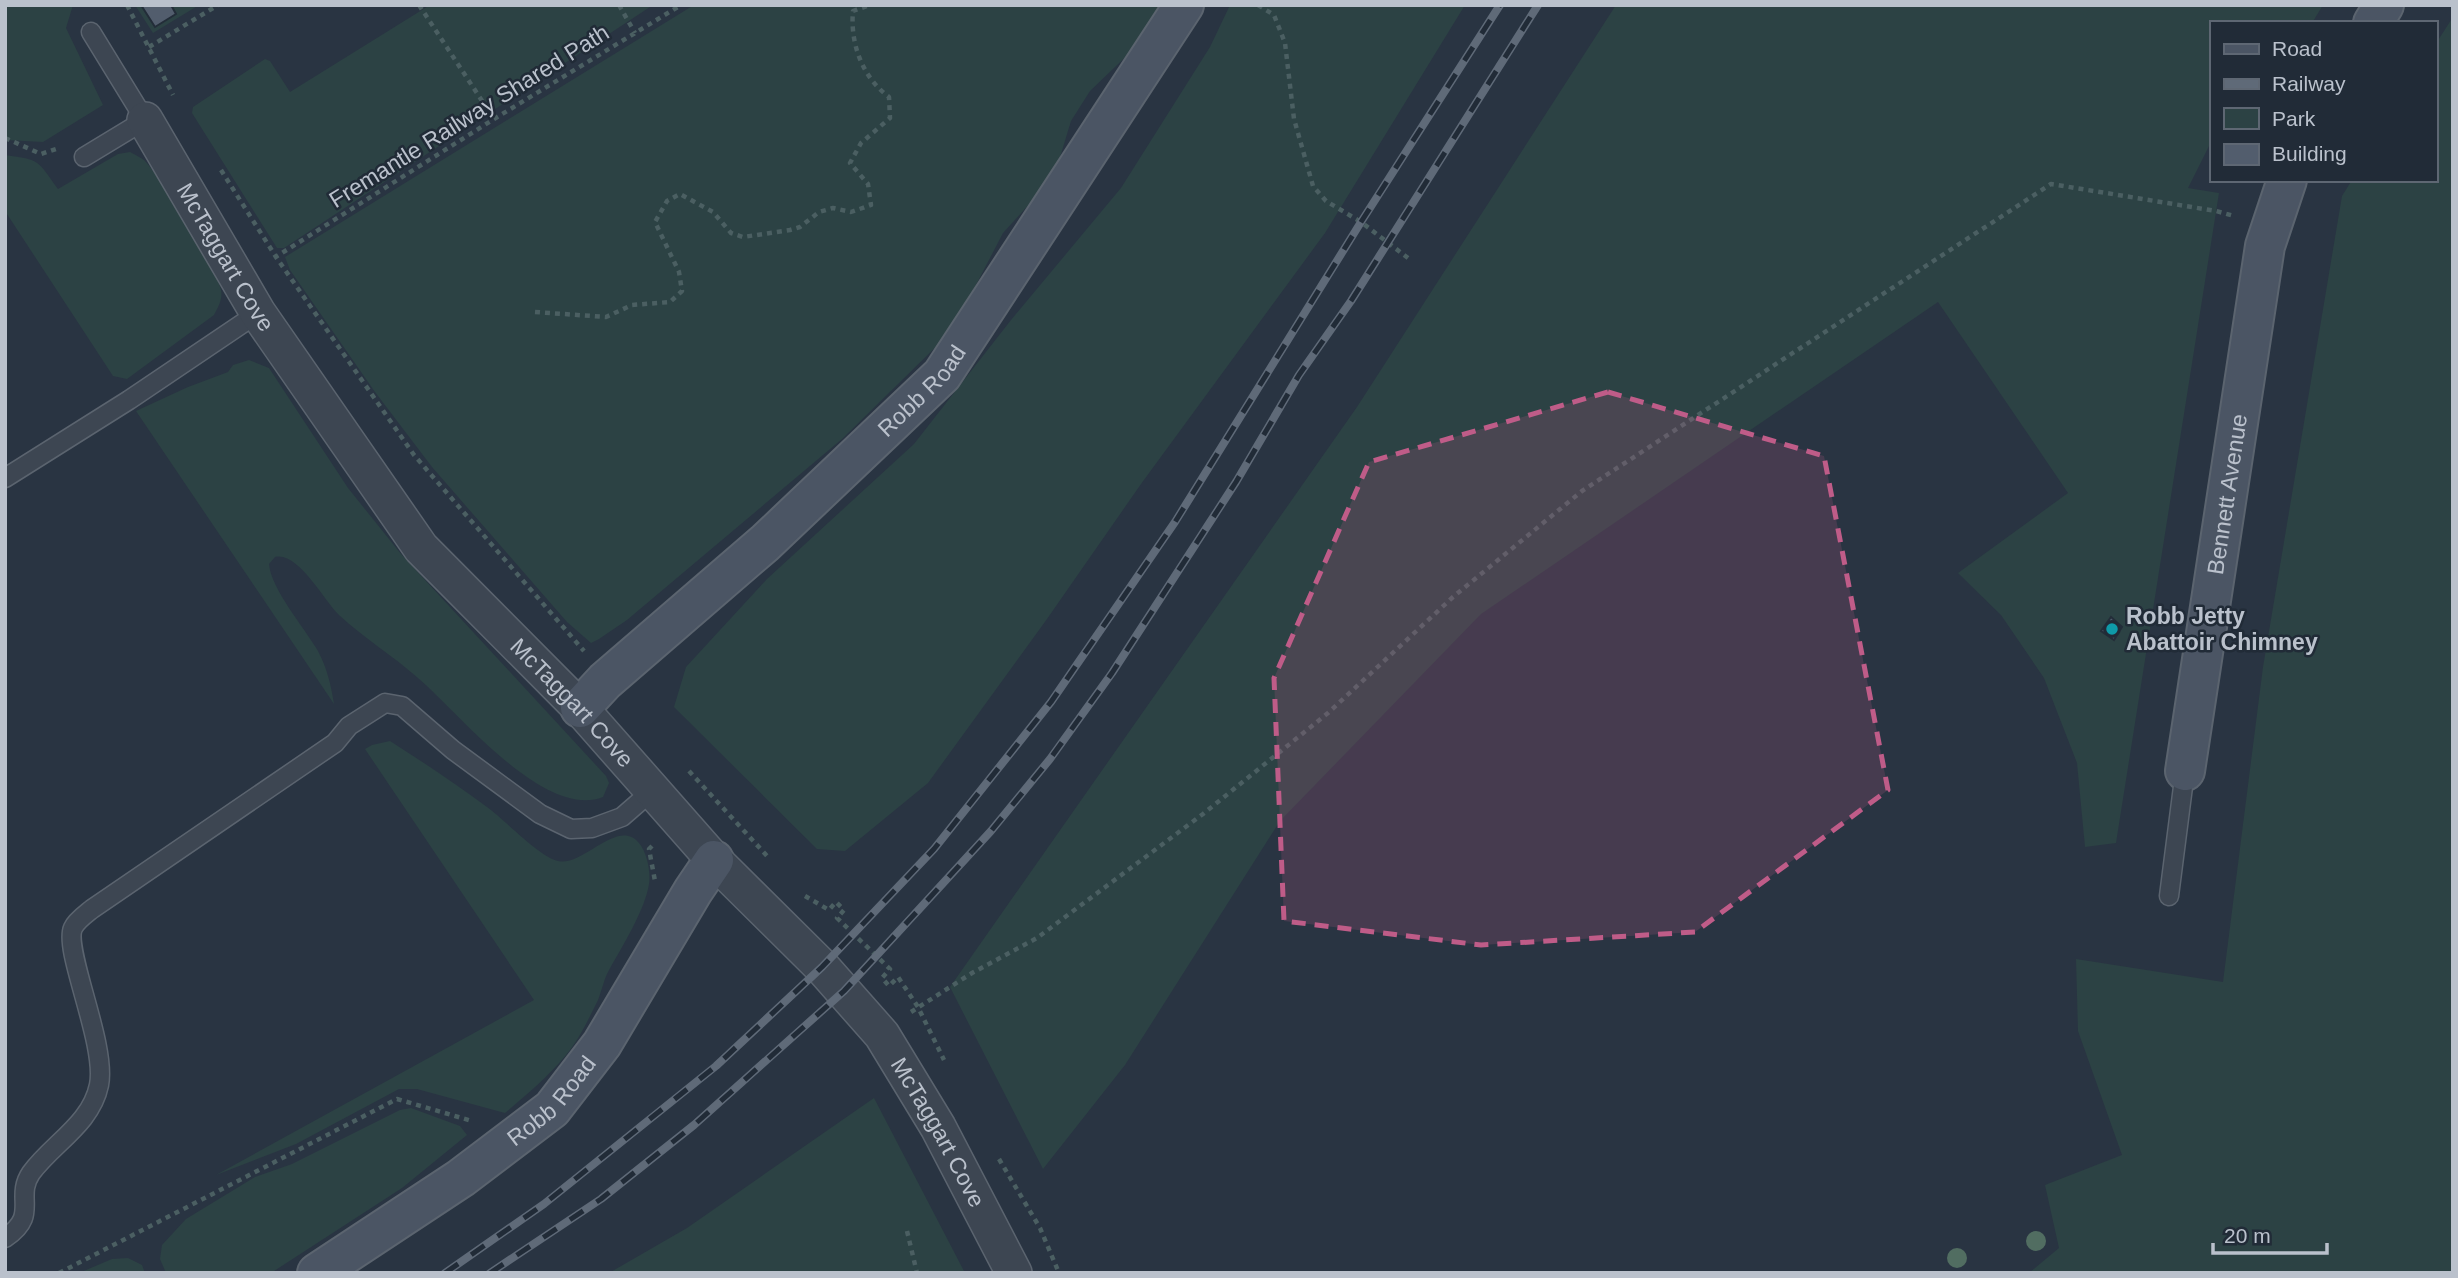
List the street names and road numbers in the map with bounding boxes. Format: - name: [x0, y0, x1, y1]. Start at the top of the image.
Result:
- street label: Fremantle Railway Shared Path: [324, 19, 614, 213]
- street label: McTaggart Cove: [172, 178, 280, 336]
- street label: Robb Road: [873, 340, 971, 442]
- street label: Bennett Avenue: [2202, 412, 2252, 576]
- street label: McTaggart Cove: [505, 633, 639, 773]
- street label: Robb Road: [502, 1051, 601, 1151]
- street label: McTaggart Cove: [886, 1053, 990, 1212]

